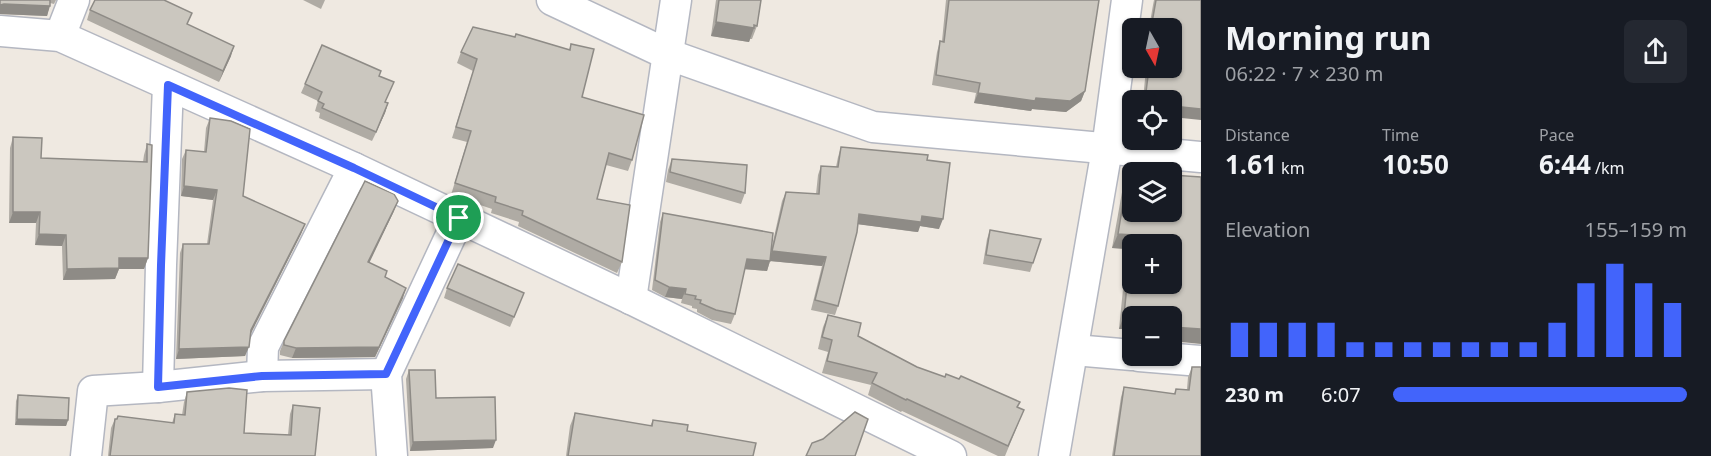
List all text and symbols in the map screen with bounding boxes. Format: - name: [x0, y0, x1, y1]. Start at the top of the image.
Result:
- text: Morning run: [1225, 15, 1431, 60]
- north arrow: [1122, 18, 1182, 78]
- map controls: [1122, 18, 1182, 366]
- button: share: [1624, 20, 1687, 83]
- text: 06:22 · 7 × 230 m: [1225, 60, 1383, 87]
- button: locate: [1122, 90, 1182, 150]
- text: Distance: [1225, 124, 1290, 146]
- text: Time: [1382, 124, 1419, 146]
- text: Pace: [1539, 124, 1574, 146]
- text: 1.61: [1225, 146, 1277, 182]
- text: 10:50: [1382, 146, 1449, 182]
- text: 6:44: [1539, 146, 1591, 182]
- text: km: [1277, 157, 1305, 179]
- text: /km: [1591, 157, 1625, 179]
- button: layers: [1122, 162, 1182, 222]
- pin: [433, 192, 484, 243]
- icon: arrive: [442, 201, 475, 234]
- text: Elevation: [1225, 216, 1310, 243]
- text: 155–159 m: [1584, 216, 1687, 243]
- button: +: [1122, 234, 1182, 294]
- button: −: [1122, 306, 1182, 366]
- text: 230 m: [1225, 381, 1284, 408]
- text: 6:07: [1321, 381, 1361, 408]

